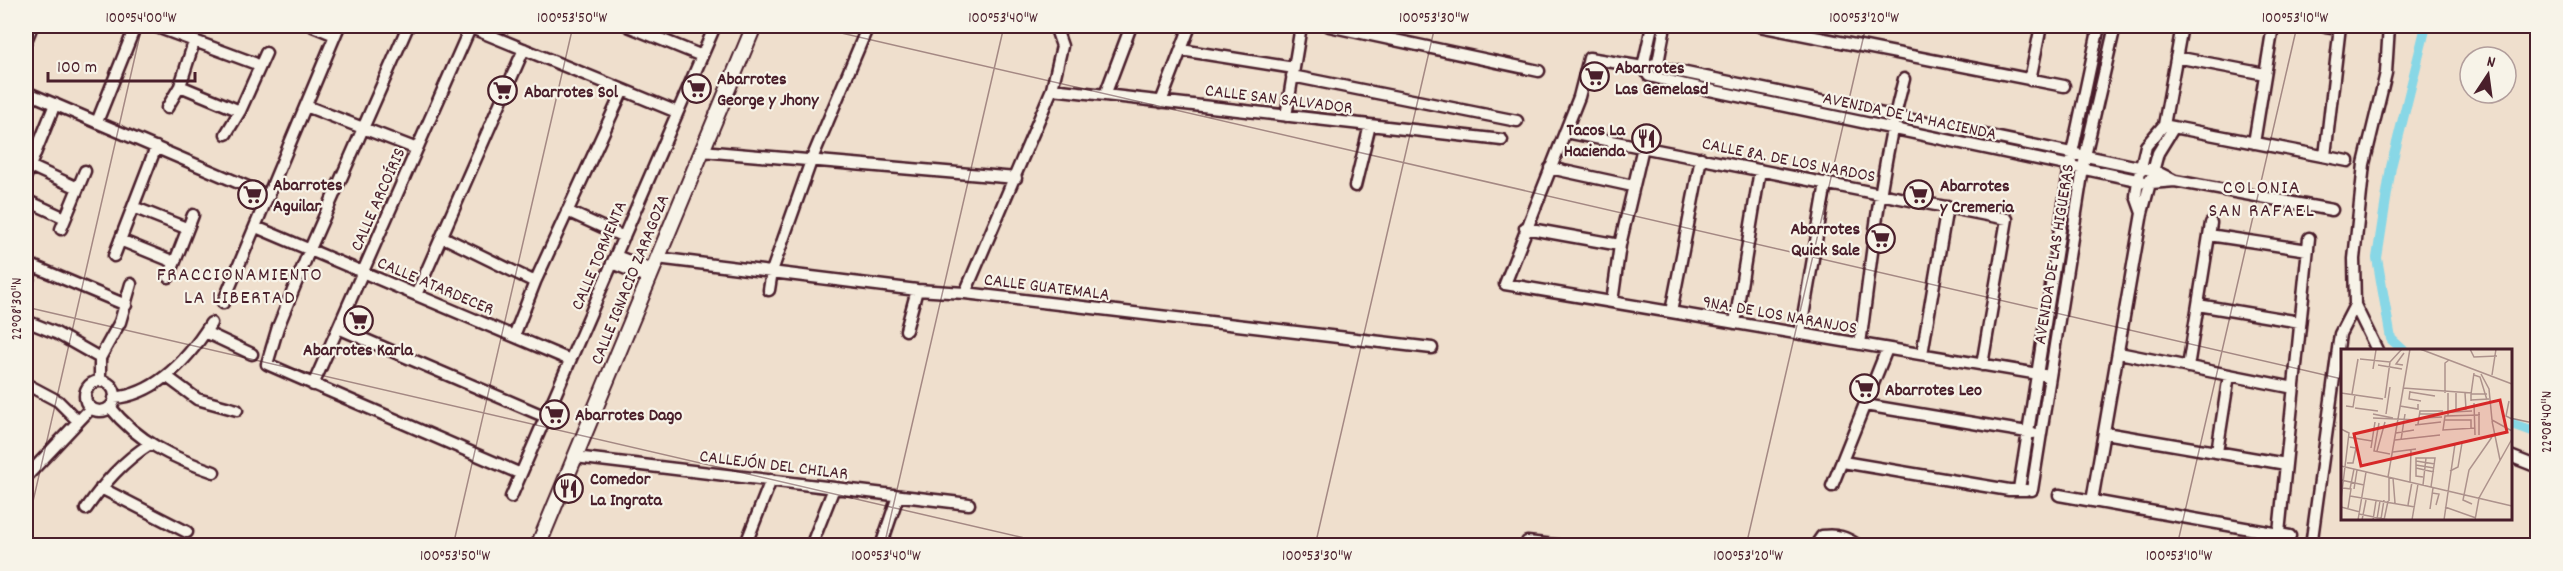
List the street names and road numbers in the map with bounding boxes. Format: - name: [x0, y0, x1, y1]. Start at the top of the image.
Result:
- street label: CALLE SAN SALVADOR: [1203, 79, 1354, 122]
- street label: AVENIDA DE LA HACIENDA: [1820, 87, 1999, 148]
- street label: CALLE 8A. DE LOS NARDOS: [1700, 132, 1877, 191]
- street label: CALLE ARCOÍRIS: [345, 144, 413, 256]
- street label: AVENIDA DE LAS HIGUERAS: [2029, 162, 2082, 346]
- street label: CALLE IGNACIO ZARAGOZA: [586, 191, 677, 369]
- street label: CALLE TORMENTA: [566, 197, 635, 315]
- street label: CALLE ATARDECER: [373, 251, 497, 323]
- street label: CALLE GUATEMALA: [983, 268, 1111, 309]
- street label: 9NA. DE LOS NARANJOS: [1700, 291, 1859, 342]
- street label: CALLEJÓN DEL CHILAR: [698, 445, 849, 488]

